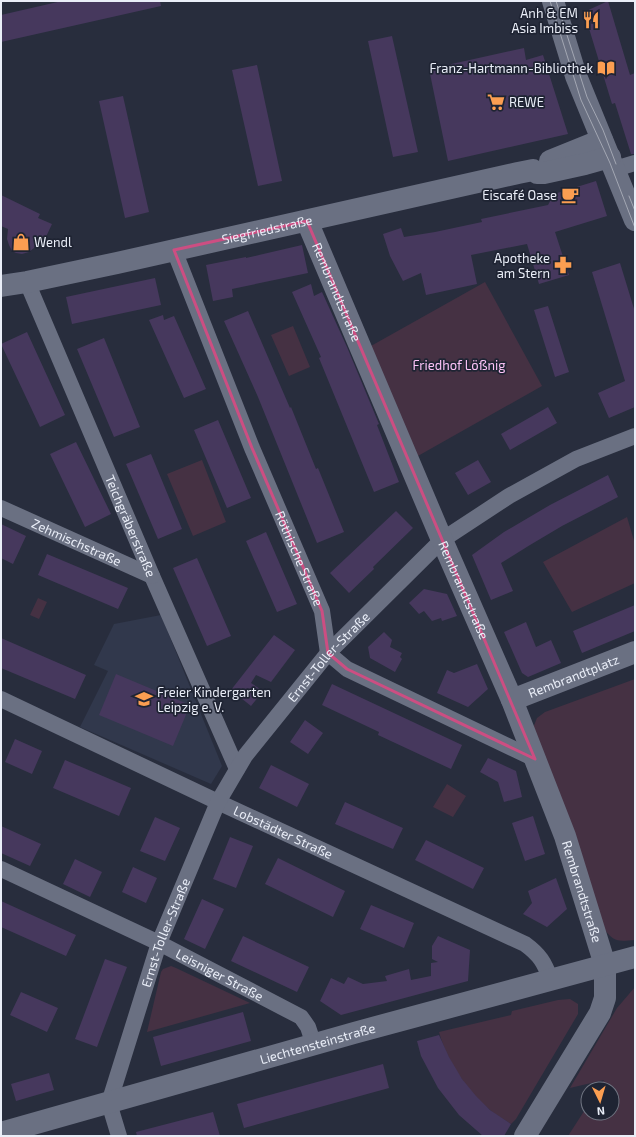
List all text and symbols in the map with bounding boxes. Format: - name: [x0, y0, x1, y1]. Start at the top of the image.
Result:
- place label: Anh & EM Asia Imbiss: [511, 5, 578, 36]
- restaurant icon: Anh & EM Asia Imbiss: [581, 10, 601, 30]
- library icon: Franz-Hartmann-Bibliothek: [596, 58, 616, 78]
- place label: Franz-Hartmann-Bibliothek: [429, 60, 593, 76]
- supermarket icon: REWE: [486, 92, 506, 112]
- place label: REWE: [509, 94, 544, 110]
- cafe icon: Eiscafé Oase: [560, 185, 580, 205]
- place label: Eiscafé Oase: [482, 187, 557, 203]
- street label: Siegfriedstraße: [220, 211, 314, 247]
- shop icon: Wendl: [11, 232, 31, 252]
- place label: Wendl: [34, 234, 72, 250]
- street label: Rembrandtstraße: [309, 240, 365, 344]
- place label: Apotheke am Stern: [494, 250, 550, 281]
- pharmacy icon: Apotheke am Stern: [553, 255, 573, 275]
- park label: Friedhof Lößnig: [412, 357, 506, 373]
- street label: Teichgräberstraße: [102, 473, 159, 579]
- street label: Röthische Straße: [272, 508, 327, 608]
- street label: Zehmischstraße: [29, 515, 124, 569]
- street label: Rembrandtstraße: [435, 538, 492, 642]
- street label: Ernst-Toller-Straße: [284, 608, 373, 705]
- street label: Rembrandtplatz: [526, 651, 621, 701]
- place label: Freier Kindergarten Leipzig e. V.: [157, 684, 271, 715]
- school or university icon: Freier Kindergarten Leipzig e. V.: [134, 689, 154, 709]
- street label: Lobstädter Straße: [231, 802, 335, 862]
- street label: Rembrandtstraße: [559, 839, 605, 944]
- street label: Ernst-Toller-Straße: [138, 876, 193, 989]
- street label: Leisniger Straße: [173, 945, 266, 1004]
- street label: Liechtensteinstraße: [258, 1020, 377, 1067]
- north arrow: [580, 1081, 620, 1121]
- text: N: [596, 1105, 605, 1118]

